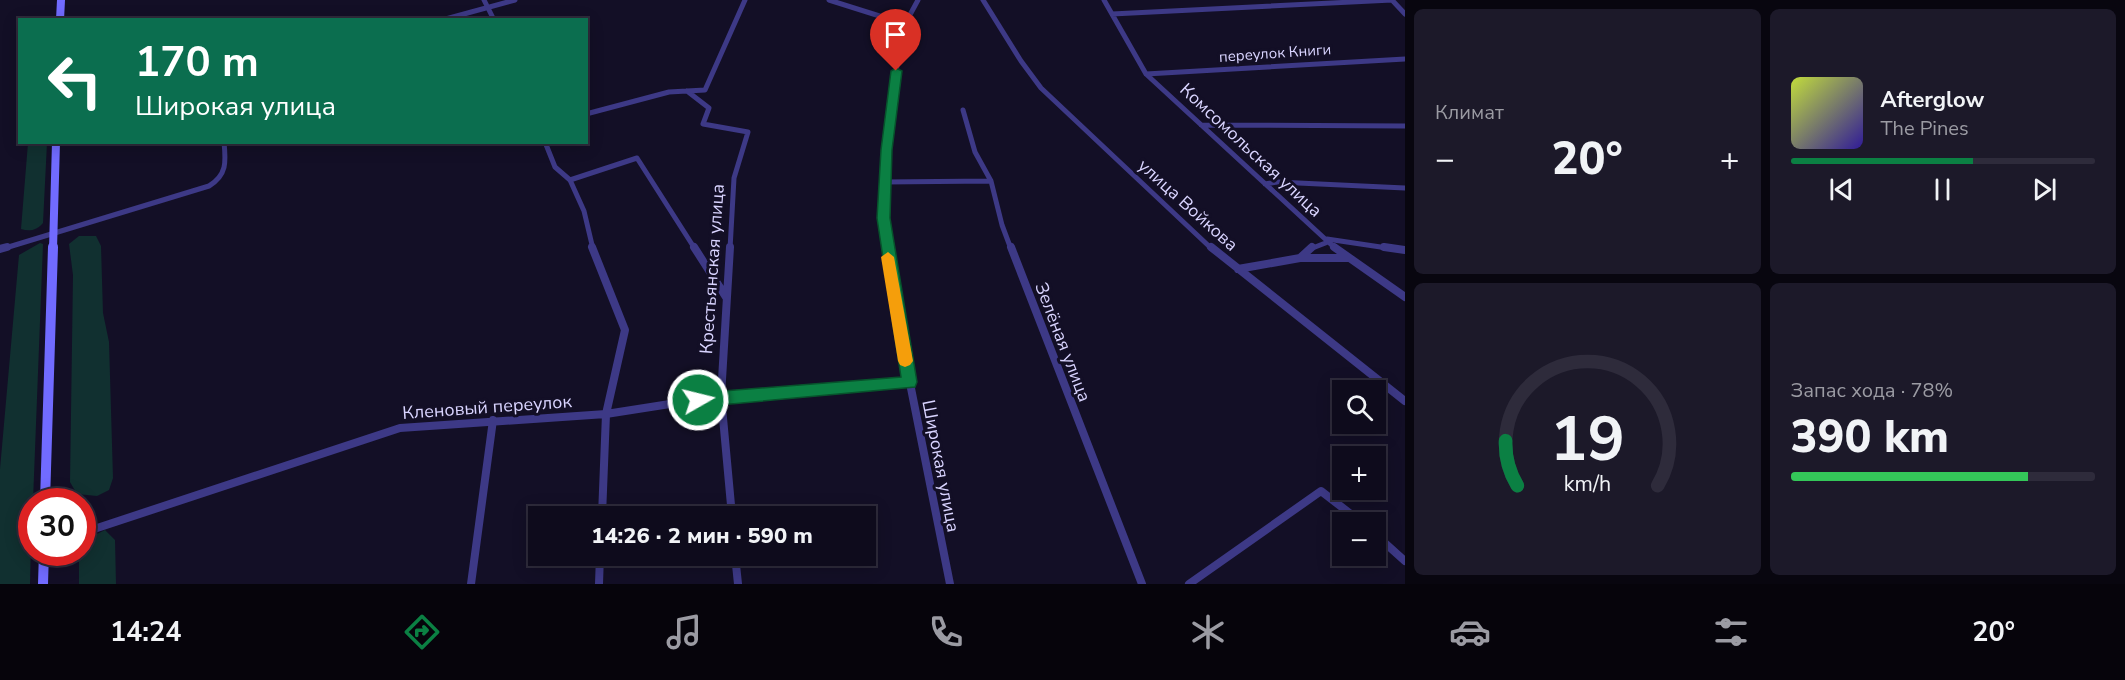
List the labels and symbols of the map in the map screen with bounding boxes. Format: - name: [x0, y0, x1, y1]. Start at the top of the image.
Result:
- pin: [870, 9, 921, 71]
- street label: переулок Книги: [1218, 39, 1332, 67]
- street label: Комсомольская улица: [1175, 78, 1327, 222]
- street label: улица Войкова: [1133, 154, 1243, 256]
- street label: Крестьянская улица: [694, 183, 730, 355]
- street label: Зелёная улица: [1029, 279, 1097, 405]
- position arrow: [666, 368, 730, 432]
- street label: Кленовый переулок: [401, 389, 573, 425]
- street label: Широкая улица: [916, 398, 966, 534]
- speed limit sign: 30: [18, 488, 96, 566]

